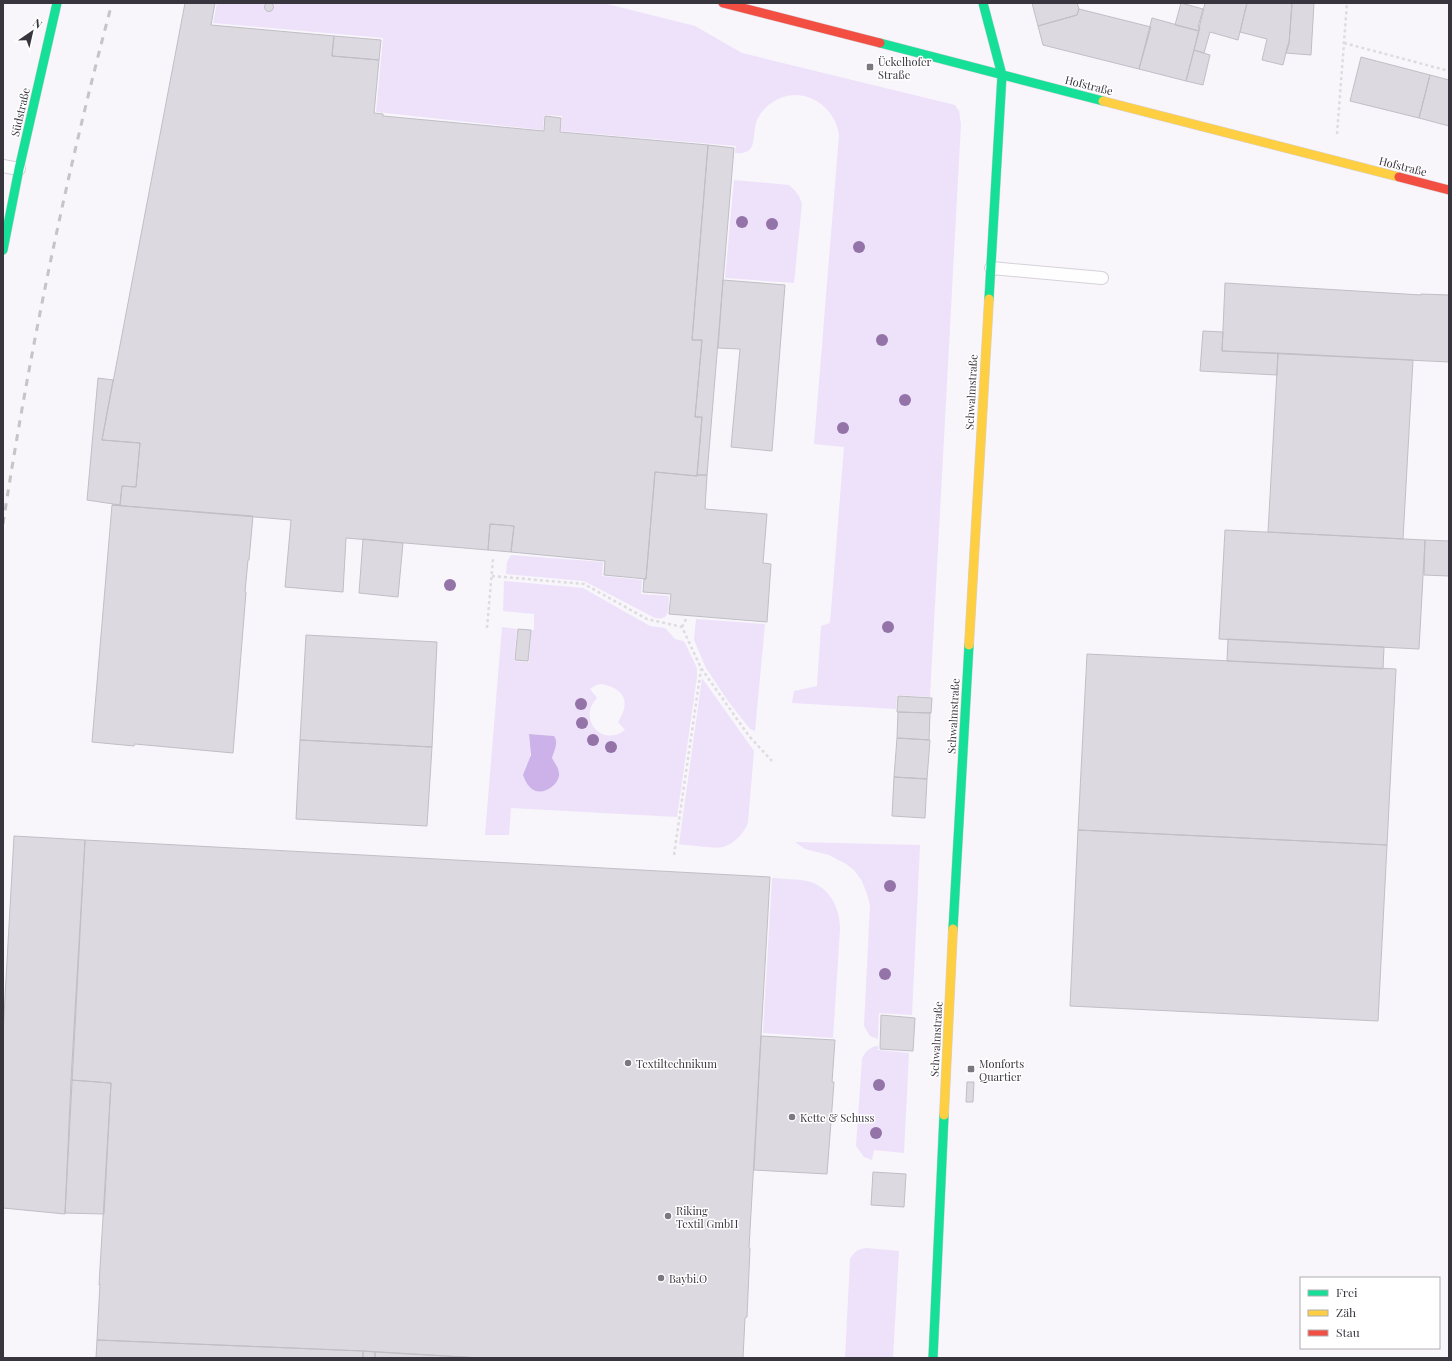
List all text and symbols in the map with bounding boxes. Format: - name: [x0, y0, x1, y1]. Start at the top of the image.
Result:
- north arrow: [12, 12, 52, 52]
- text: N: [30, 15, 45, 32]
- place label: Ückelhofer Straße: [878, 54, 932, 82]
- marker: Ückelhofer Straße: [865, 62, 875, 72]
- street label: Hofstraße: [1063, 72, 1115, 98]
- street label: Südstraße: [7, 86, 33, 138]
- street label: Hofstraße: [1377, 153, 1429, 179]
- street label: Schwalmstraße: [962, 353, 980, 430]
- street label: Schwalmstraße: [944, 677, 962, 754]
- street label: Schwalmstraße: [927, 1000, 945, 1077]
- place label: Textiltechnikum: [636, 1056, 717, 1071]
- place label: Monforts Quartier: [979, 1056, 1024, 1084]
- marker: Textiltechnikum: [623, 1058, 633, 1068]
- marker: Monforts Quartier: [966, 1064, 976, 1074]
- place label: Kette & Schuss: [800, 1110, 874, 1125]
- marker: Kette & Schuss: [787, 1112, 797, 1122]
- place label: Riking Textil GmbH: [676, 1203, 738, 1231]
- marker: Riking Textil GmbH: [663, 1211, 673, 1221]
- place label: Baybi.O: [669, 1271, 707, 1286]
- marker: Baybi.O: [656, 1273, 666, 1283]
- legend: [1300, 1277, 1440, 1349]
- text: Frei: [1336, 1284, 1358, 1300]
- text: Zäh: [1336, 1304, 1356, 1320]
- text: Stau: [1336, 1324, 1360, 1340]

